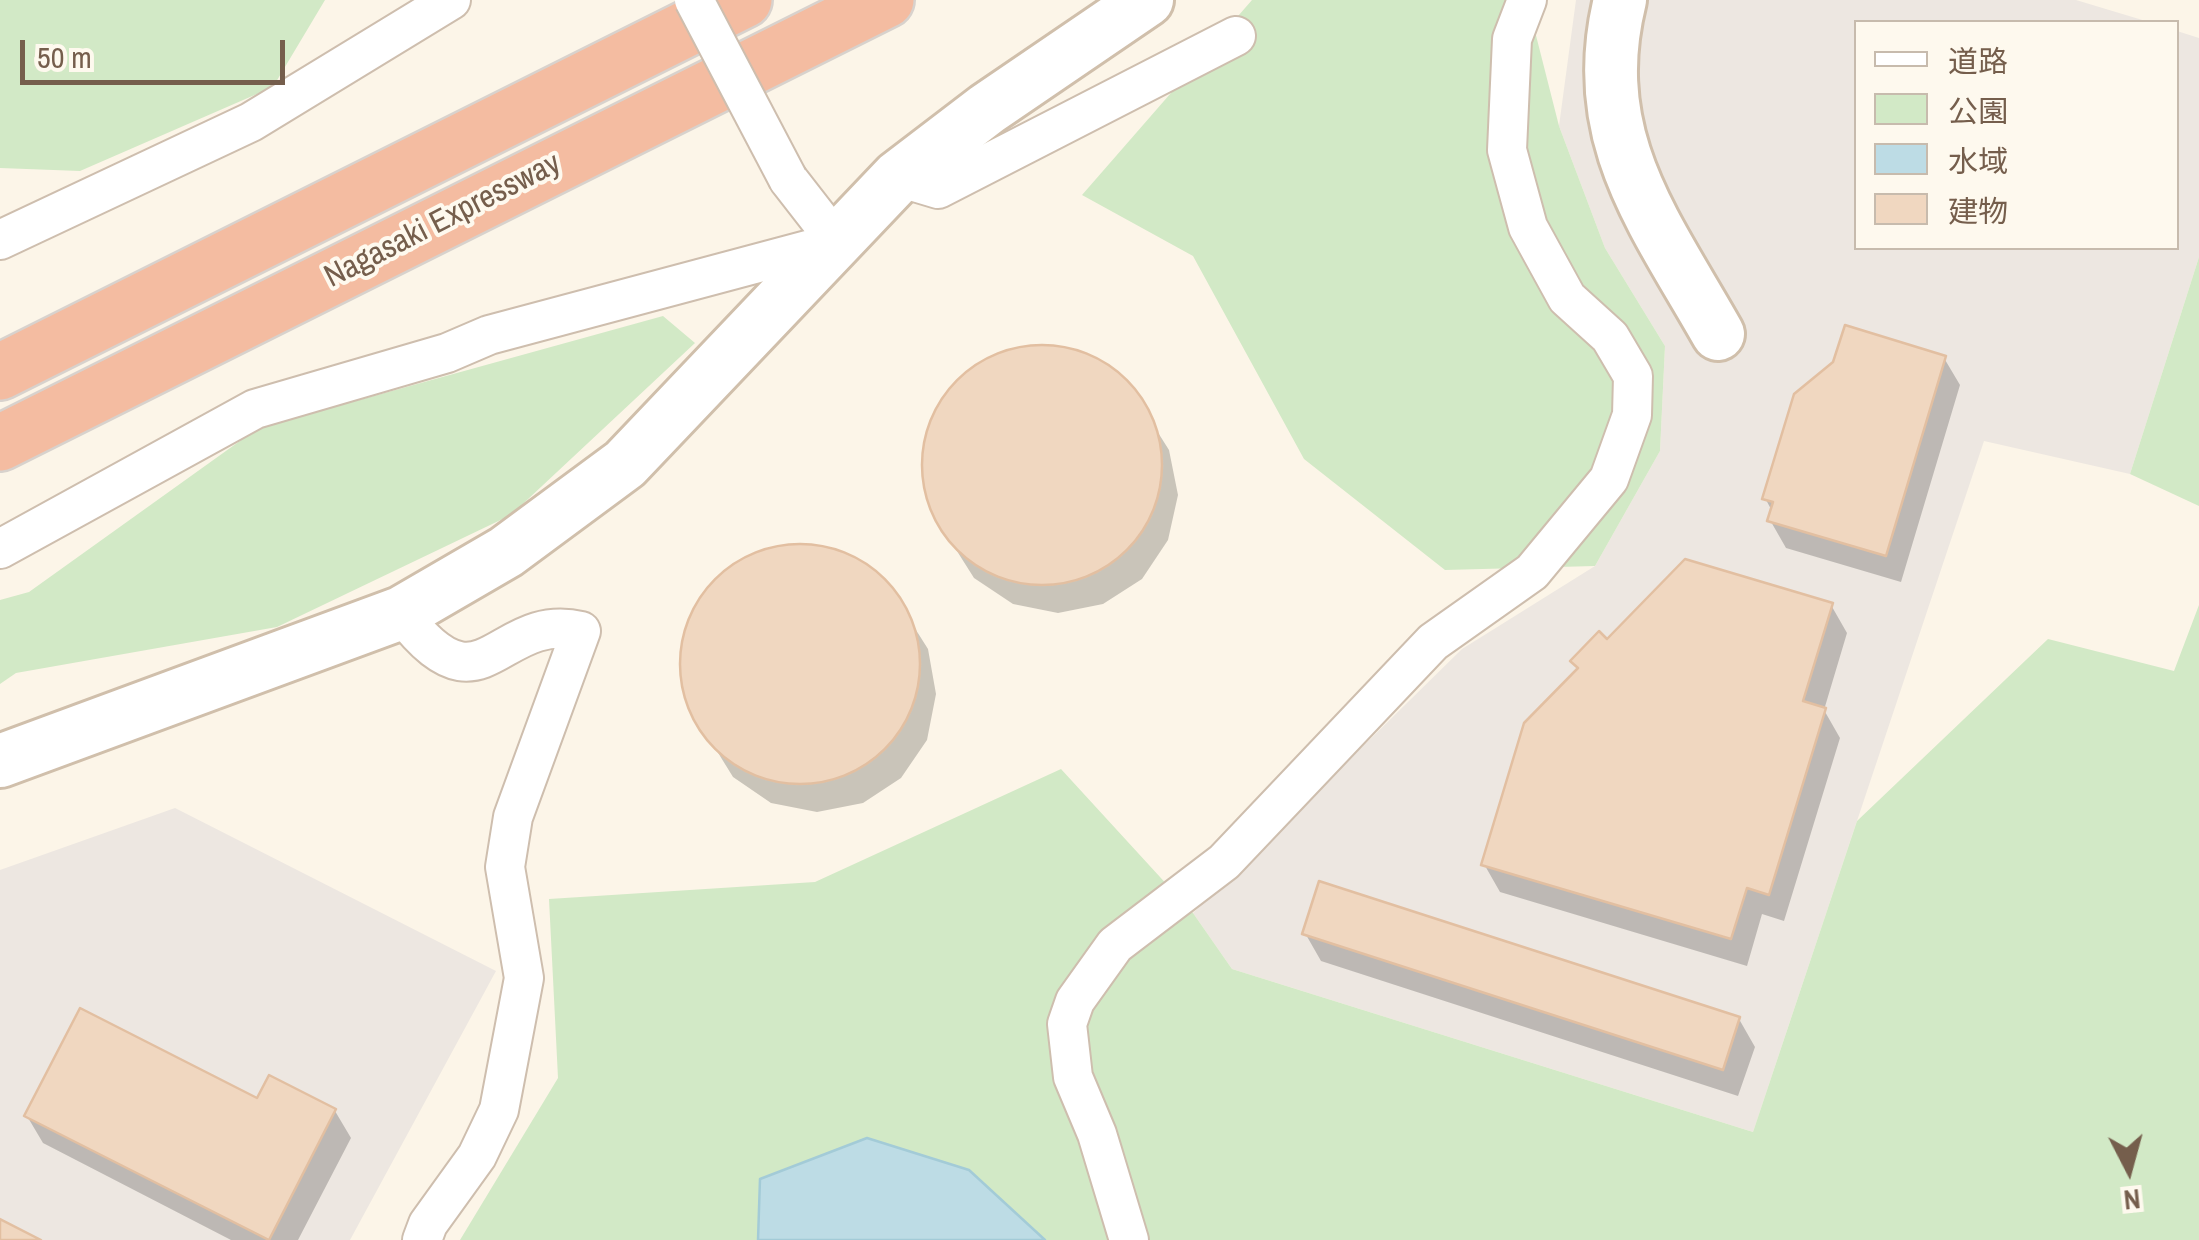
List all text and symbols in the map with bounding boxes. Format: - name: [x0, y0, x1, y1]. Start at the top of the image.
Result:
- scale bar: [25, 20, 290, 82]
- legend: [1854, 20, 2179, 250]
- text: 50 m: [37, 37, 92, 77]
- text: 道路: [1948, 41, 2008, 81]
- text: 公園: [1948, 91, 2008, 131]
- text: 水域: [1948, 141, 2008, 181]
- street label: Nagasaki Expressway: [319, 145, 567, 297]
- text: 建物: [1948, 191, 2008, 231]
- north arrow: [2079, 1120, 2179, 1220]
- text: N: [2122, 1180, 2142, 1220]

